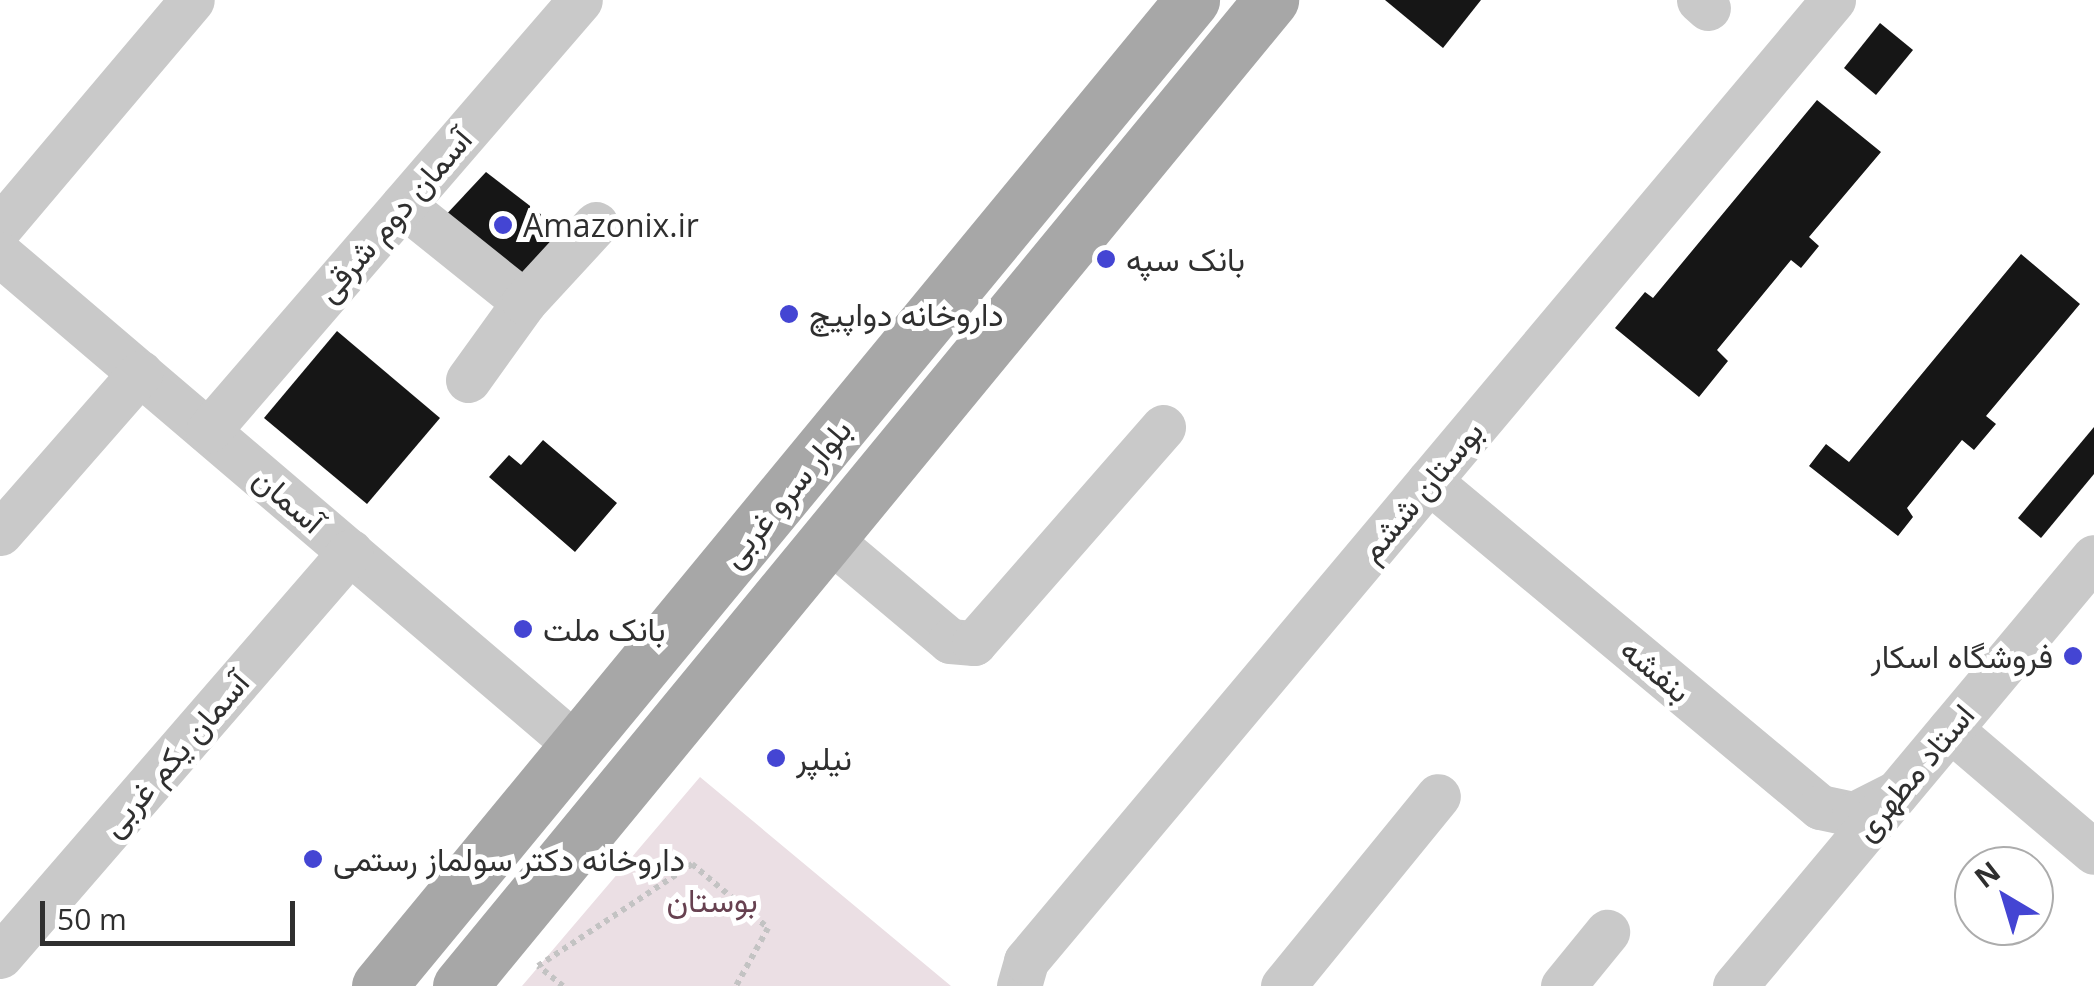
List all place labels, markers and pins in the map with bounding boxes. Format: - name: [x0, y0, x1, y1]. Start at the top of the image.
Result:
- place label: Amazonix.ir: [523, 206, 699, 244]
- marker: Amazonix.ir: [492, 214, 514, 236]
- place label: بانک سپه: [1126, 240, 1245, 278]
- marker: بانک سپه: [1095, 248, 1117, 270]
- place label: داروخانه دواپیچ: [809, 295, 1004, 333]
- marker: داروخانه دواپیچ: [778, 303, 800, 325]
- place label: بانک ملت: [543, 610, 665, 648]
- marker: بانک ملت: [512, 618, 534, 640]
- place label: فروشگاه اسکار: [1871, 637, 2053, 675]
- marker: فروشگاه اسکار: [2062, 645, 2084, 667]
- place label: نیلپر: [796, 739, 852, 777]
- marker: نیلپر: [765, 747, 787, 769]
- place label: داروخانه دکتر سولماز رستمی: [333, 840, 685, 878]
- marker: داروخانه دکتر سولماز رستمی: [302, 848, 324, 870]

